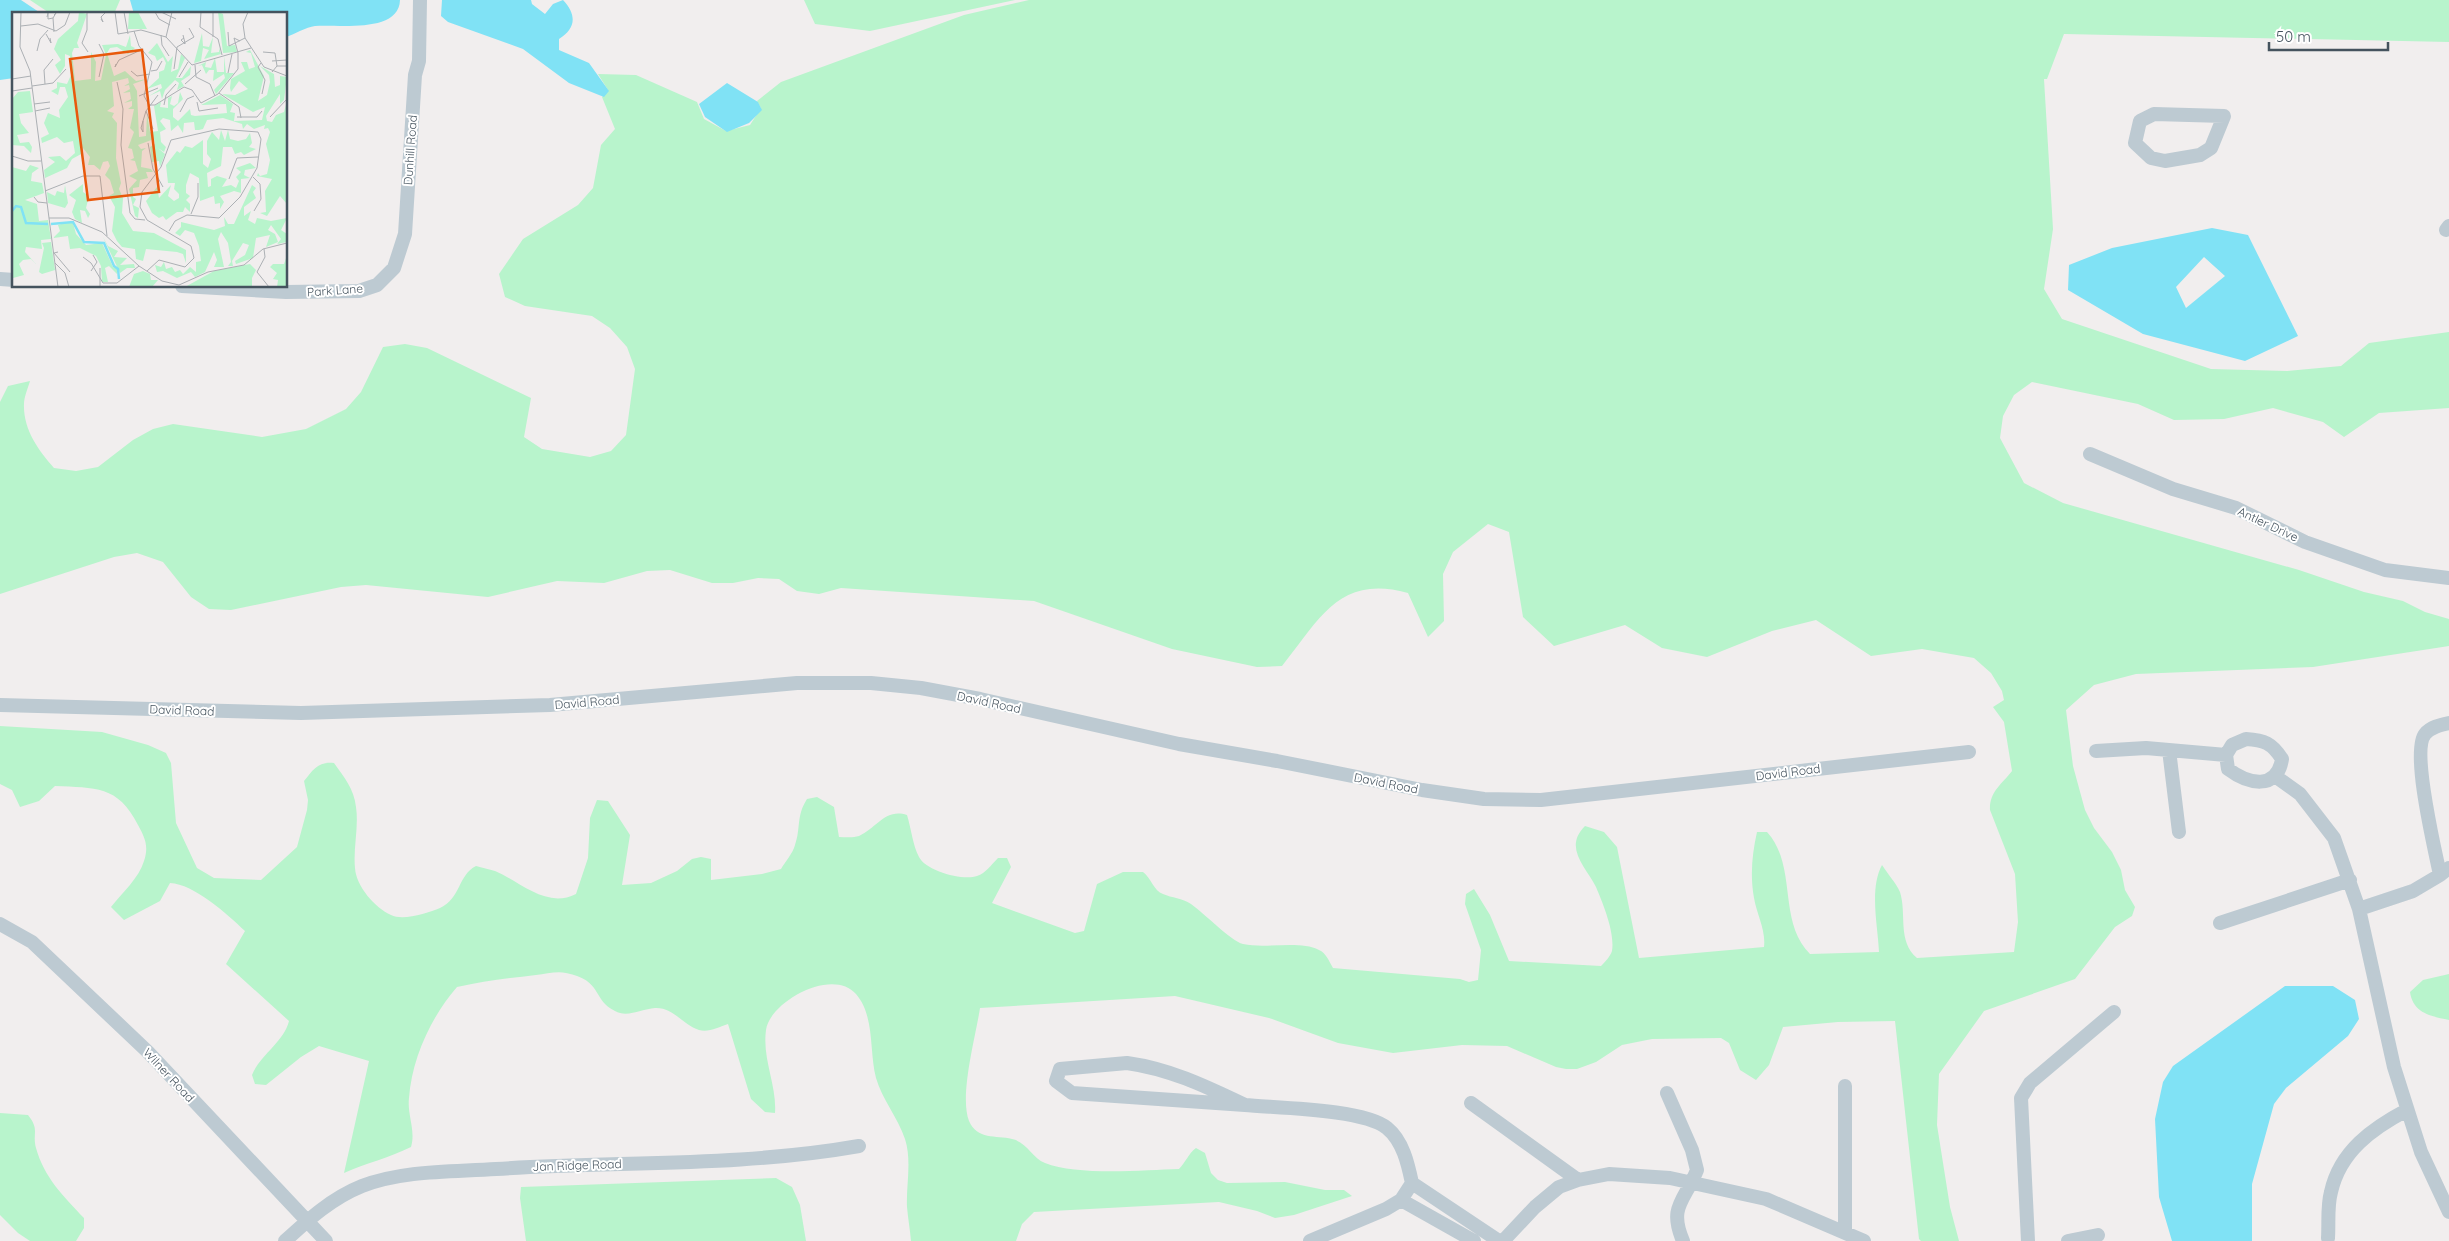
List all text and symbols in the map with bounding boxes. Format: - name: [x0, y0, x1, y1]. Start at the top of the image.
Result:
- inset map: [12, 12, 288, 288]
- scale bar: [2269, 20, 2388, 52]
- text: 50 m: [2276, 27, 2311, 46]
- street label: Dunhill Road: [400, 114, 420, 186]
- street label: Park Lane: [307, 281, 364, 299]
- street label: Antler Drive: [2235, 503, 2301, 545]
- street label: David Road: [956, 688, 1022, 716]
- street label: David Road: [554, 692, 620, 712]
- street label: David Road: [149, 701, 215, 719]
- street label: David Road: [1755, 761, 1821, 783]
- street label: David Road: [1353, 769, 1419, 797]
- street label: Wilner Road: [140, 1045, 198, 1105]
- street label: Jan Ridge Road: [532, 1156, 622, 1174]

